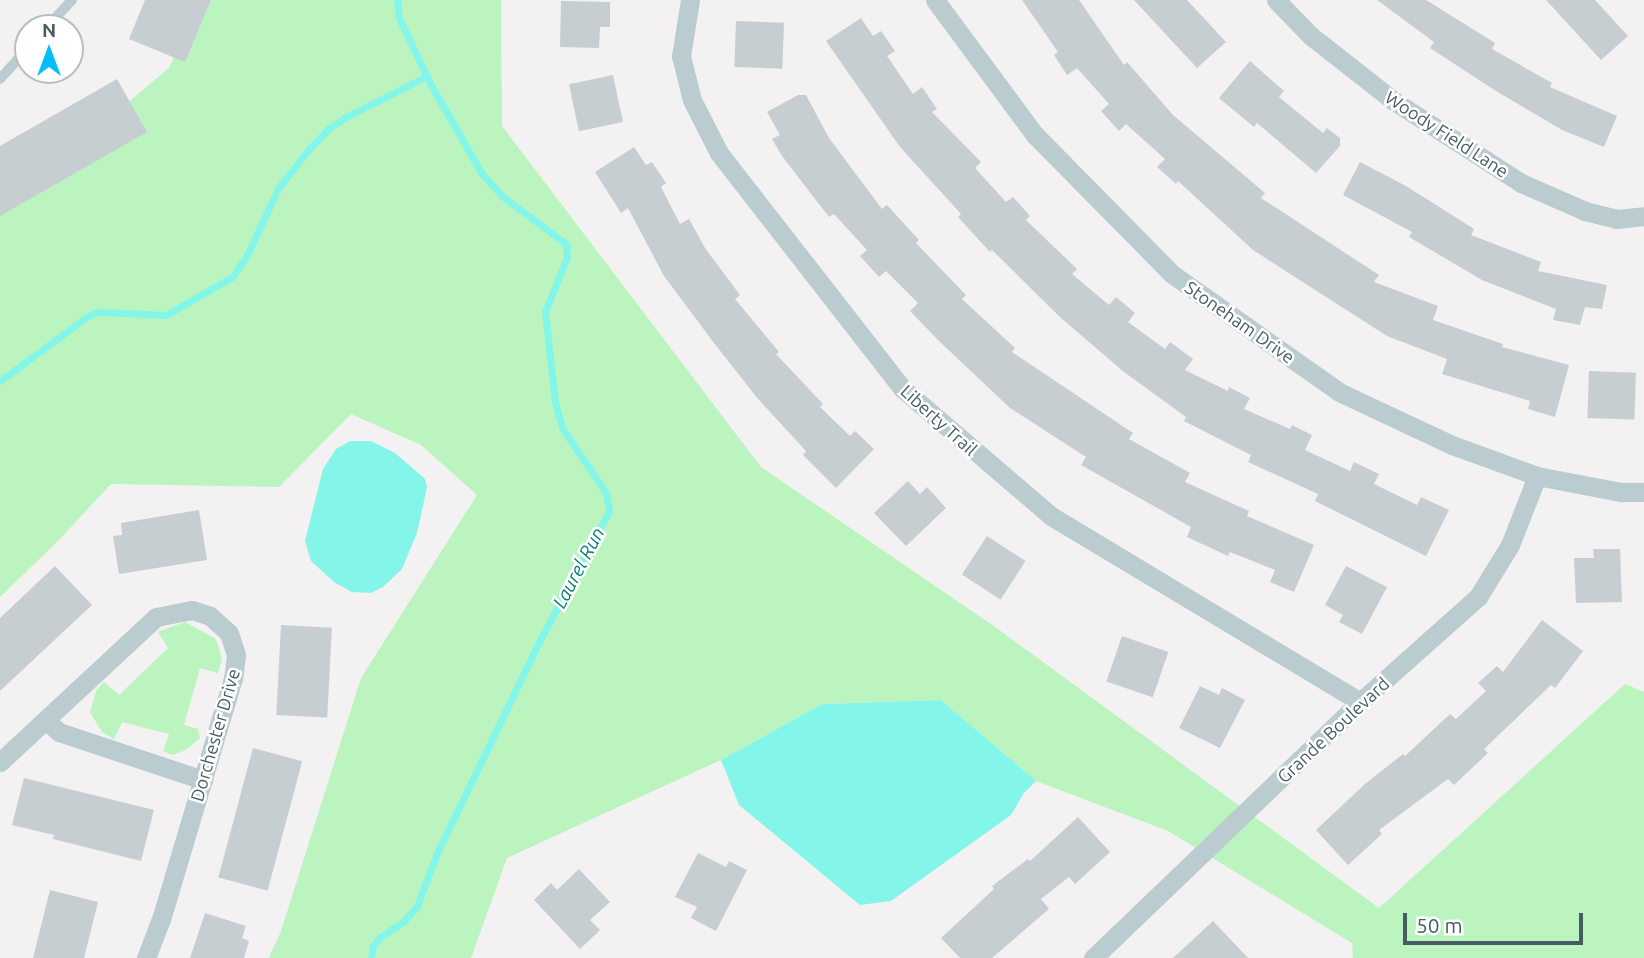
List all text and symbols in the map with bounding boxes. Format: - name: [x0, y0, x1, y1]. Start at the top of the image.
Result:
- north arrow: [14, 14, 84, 84]
- text: N: [42, 19, 56, 41]
- street label: Woody Field Lane: [1381, 86, 1513, 182]
- street label: Stoneham Drive: [1181, 276, 1299, 368]
- street label: Liberty Trail: [896, 380, 982, 460]
- water label: Laurel Run: [548, 524, 610, 612]
- street label: Dorchester Drive: [186, 666, 244, 804]
- street label: Grande Boulevard: [1273, 673, 1393, 787]
- scale bar: [1406, 898, 1586, 942]
- text: 50 m: [1416, 913, 1463, 937]

